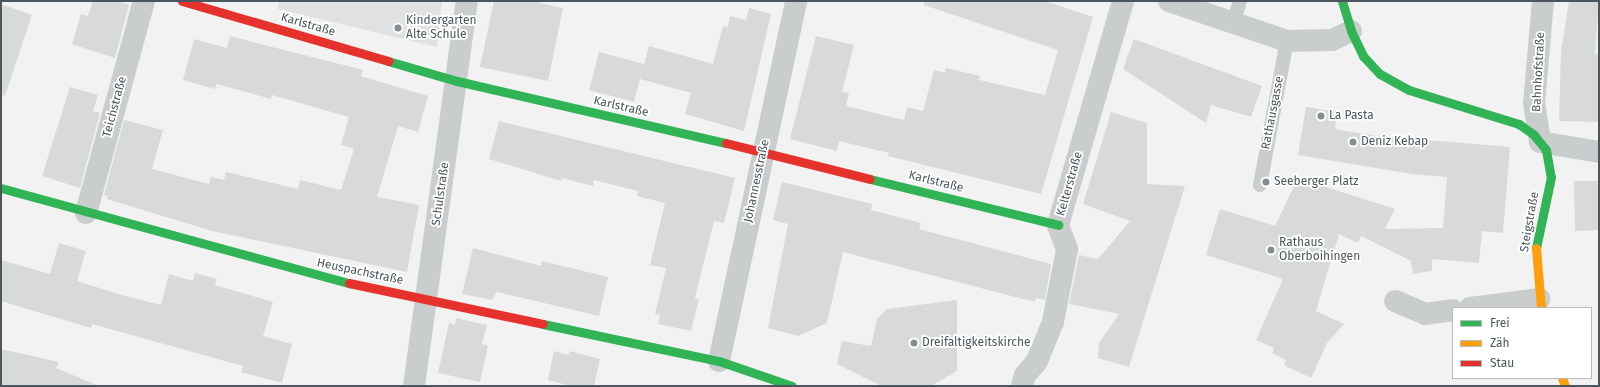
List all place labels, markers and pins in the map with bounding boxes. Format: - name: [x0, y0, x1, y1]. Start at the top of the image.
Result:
- place label: Kindergarten Alte Schule: [406, 14, 477, 42]
- marker: Kindergarten Alte Schule: [393, 23, 403, 33]
- place label: La Pasta: [1329, 109, 1374, 123]
- marker: La Pasta: [1316, 111, 1326, 121]
- place label: Deniz Kebap: [1361, 135, 1428, 149]
- marker: Deniz Kebap: [1348, 137, 1358, 147]
- place label: Seeberger Platz: [1274, 175, 1359, 189]
- marker: Seeberger Platz: [1261, 177, 1271, 187]
- place label: Rathaus Oberboihingen: [1279, 236, 1360, 264]
- marker: Rathaus Oberboihingen: [1266, 245, 1276, 255]
- place label: Dreifaltigkeitskirche: [922, 336, 1031, 350]
- marker: Dreifaltigkeitskirche: [909, 338, 919, 348]

